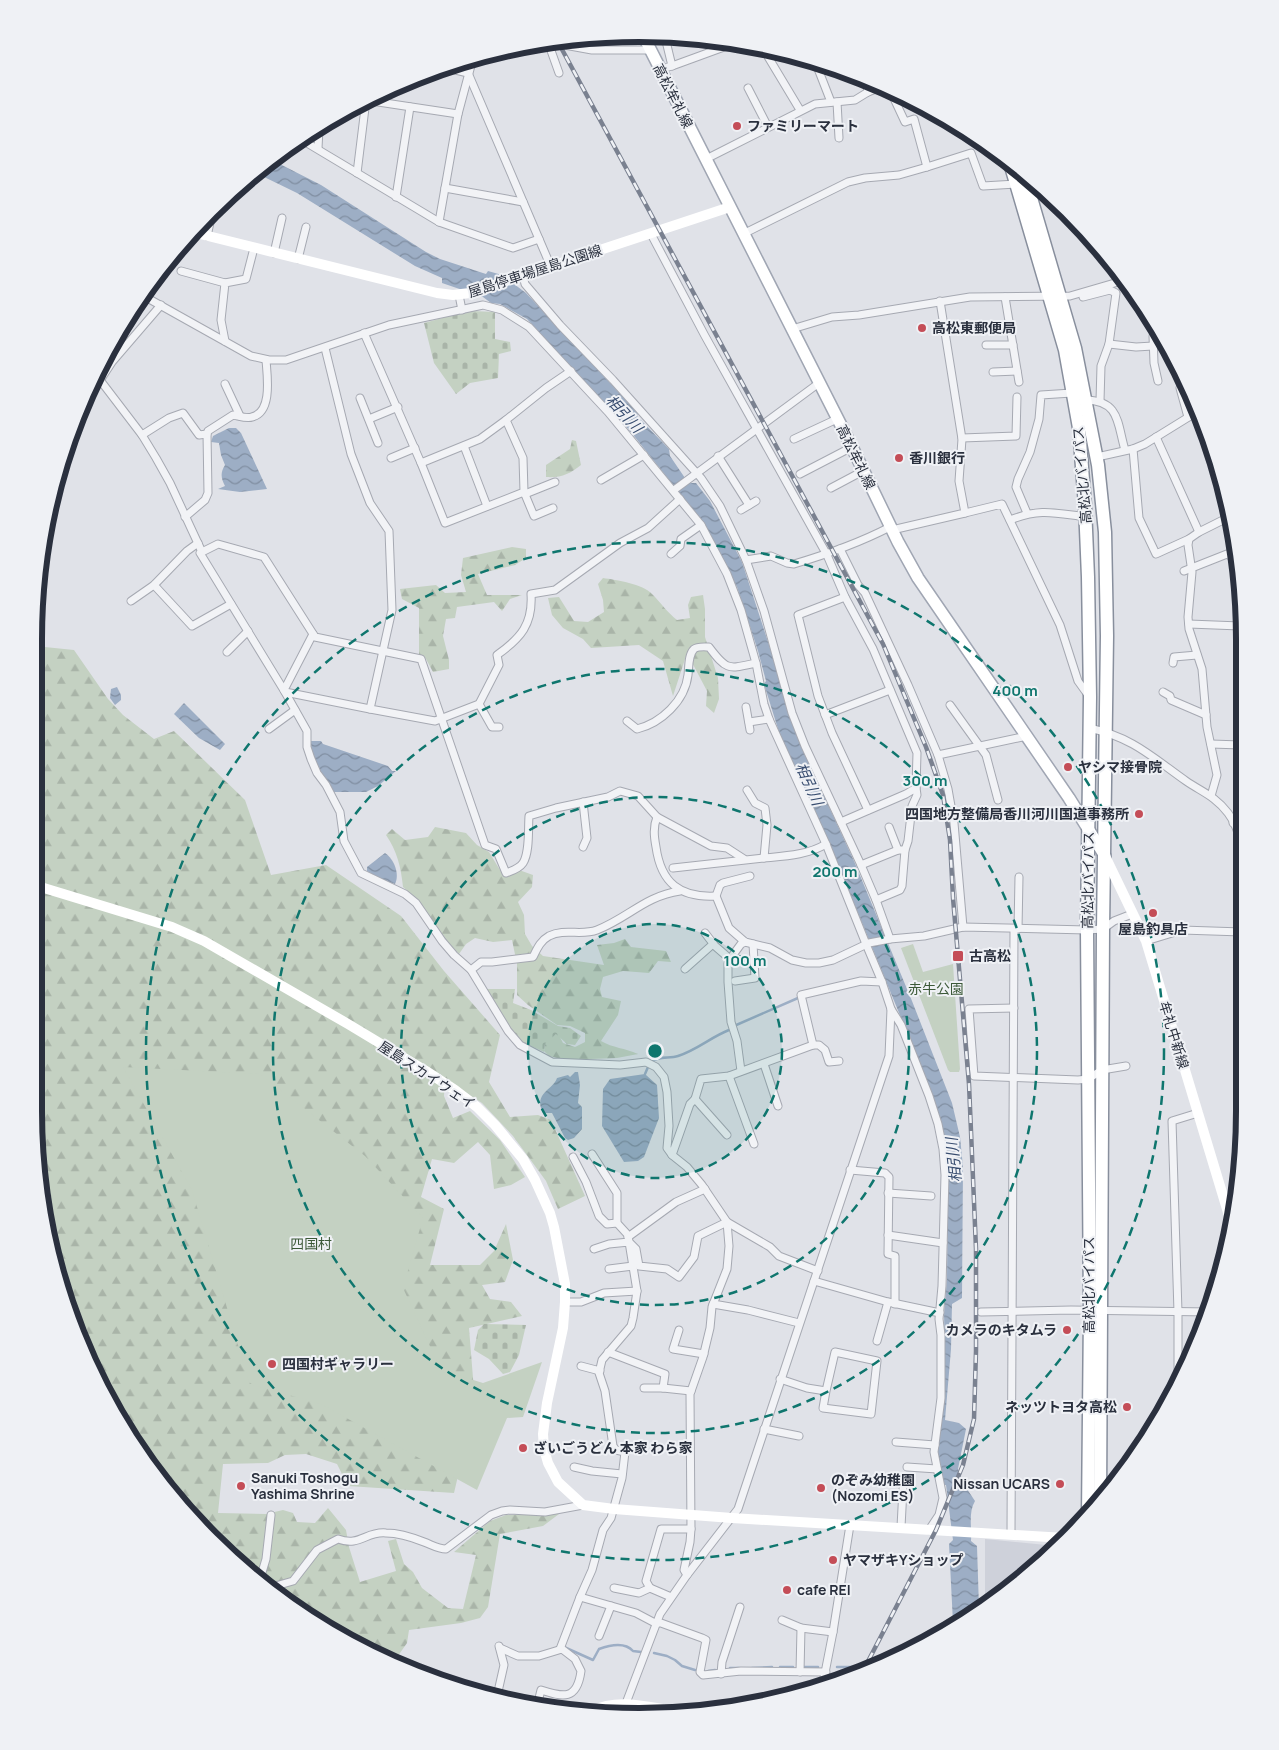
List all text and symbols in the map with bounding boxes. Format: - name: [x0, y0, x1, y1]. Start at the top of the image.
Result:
- street label: 高松牟礼線: [649, 60, 698, 131]
- place label: ファミリーマート: [747, 116, 859, 135]
- marker: ファミリーマート: [731, 120, 743, 132]
- street label: 屋島停車場屋島公園線: [465, 240, 604, 301]
- place label: 高松東郵便局: [932, 318, 1016, 337]
- marker: 高松東郵便局: [916, 322, 928, 334]
- water label: 相引川: [601, 390, 649, 439]
- street label: 高松牟礼線: [833, 421, 880, 492]
- street label: 高松北バイパス: [1068, 426, 1095, 525]
- place label: 香川銀行: [909, 448, 965, 467]
- marker: 香川銀行: [893, 452, 905, 464]
- text: 400 m: [992, 680, 1038, 701]
- place label: ヤシマ接骨院: [1078, 757, 1162, 776]
- water label: 相引川: [791, 759, 829, 810]
- marker: ヤシマ接骨院: [1062, 761, 1074, 773]
- text: 300 m: [903, 770, 947, 791]
- place label: 四国地方整備局香川河川国道事務所: [905, 804, 1129, 823]
- marker: 四国地方整備局香川河川国道事務所: [1133, 808, 1145, 820]
- street label: 高松北バイパス: [1077, 831, 1098, 929]
- text: 200 m: [812, 861, 858, 882]
- marker: 屋島釣具店: [1147, 907, 1159, 919]
- place label: 屋島釣具店: [1118, 919, 1188, 938]
- place label: 古高松: [969, 946, 1011, 965]
- marker: 古高松: [951, 949, 965, 963]
- text: 100 m: [724, 950, 766, 971]
- park label: 赤牛公園: [908, 979, 964, 998]
- street label: 牟礼中新線: [1155, 999, 1194, 1071]
- street label: 屋島スカイウェイ: [375, 1036, 479, 1113]
- centre of rings: [646, 1042, 664, 1060]
- water label: 相引川: [941, 1135, 966, 1184]
- park label: 四国村: [290, 1234, 332, 1253]
- street label: 高松北バイパス: [1079, 1236, 1098, 1334]
- place label: カメラのキタムラ: [946, 1320, 1057, 1339]
- marker: カメラのキタムラ: [1061, 1324, 1073, 1336]
- place label: 四国村ギャラリー: [282, 1354, 394, 1373]
- marker: 四国村ギャラリー: [266, 1358, 278, 1370]
- place label: ネッツトヨタ高松: [1005, 1397, 1117, 1416]
- marker: ネッツトヨタ高松: [1121, 1401, 1133, 1413]
- place label: ざいごうどん 本家 わら家: [533, 1438, 693, 1457]
- marker: ざいごうどん 本家 わら家: [517, 1442, 529, 1454]
- place label: Sanuki Toshogu Yashima Shrine: [251, 1468, 358, 1503]
- place label: のぞみ幼稚園 (Nozomi ES): [831, 1470, 915, 1505]
- place label: Nissan UCARS: [953, 1474, 1050, 1493]
- marker: Nissan UCARS: [1054, 1478, 1066, 1490]
- marker: Sanuki Toshogu Yashima Shrine: [235, 1480, 247, 1492]
- marker: のぞみ幼稚園 (Nozomi ES): [815, 1482, 827, 1494]
- place label: ヤマザキYショップ: [843, 1550, 964, 1569]
- marker: ヤマザキYショップ: [827, 1554, 839, 1566]
- place label: cafe REI: [797, 1580, 851, 1599]
- marker: cafe REI: [781, 1584, 793, 1596]

